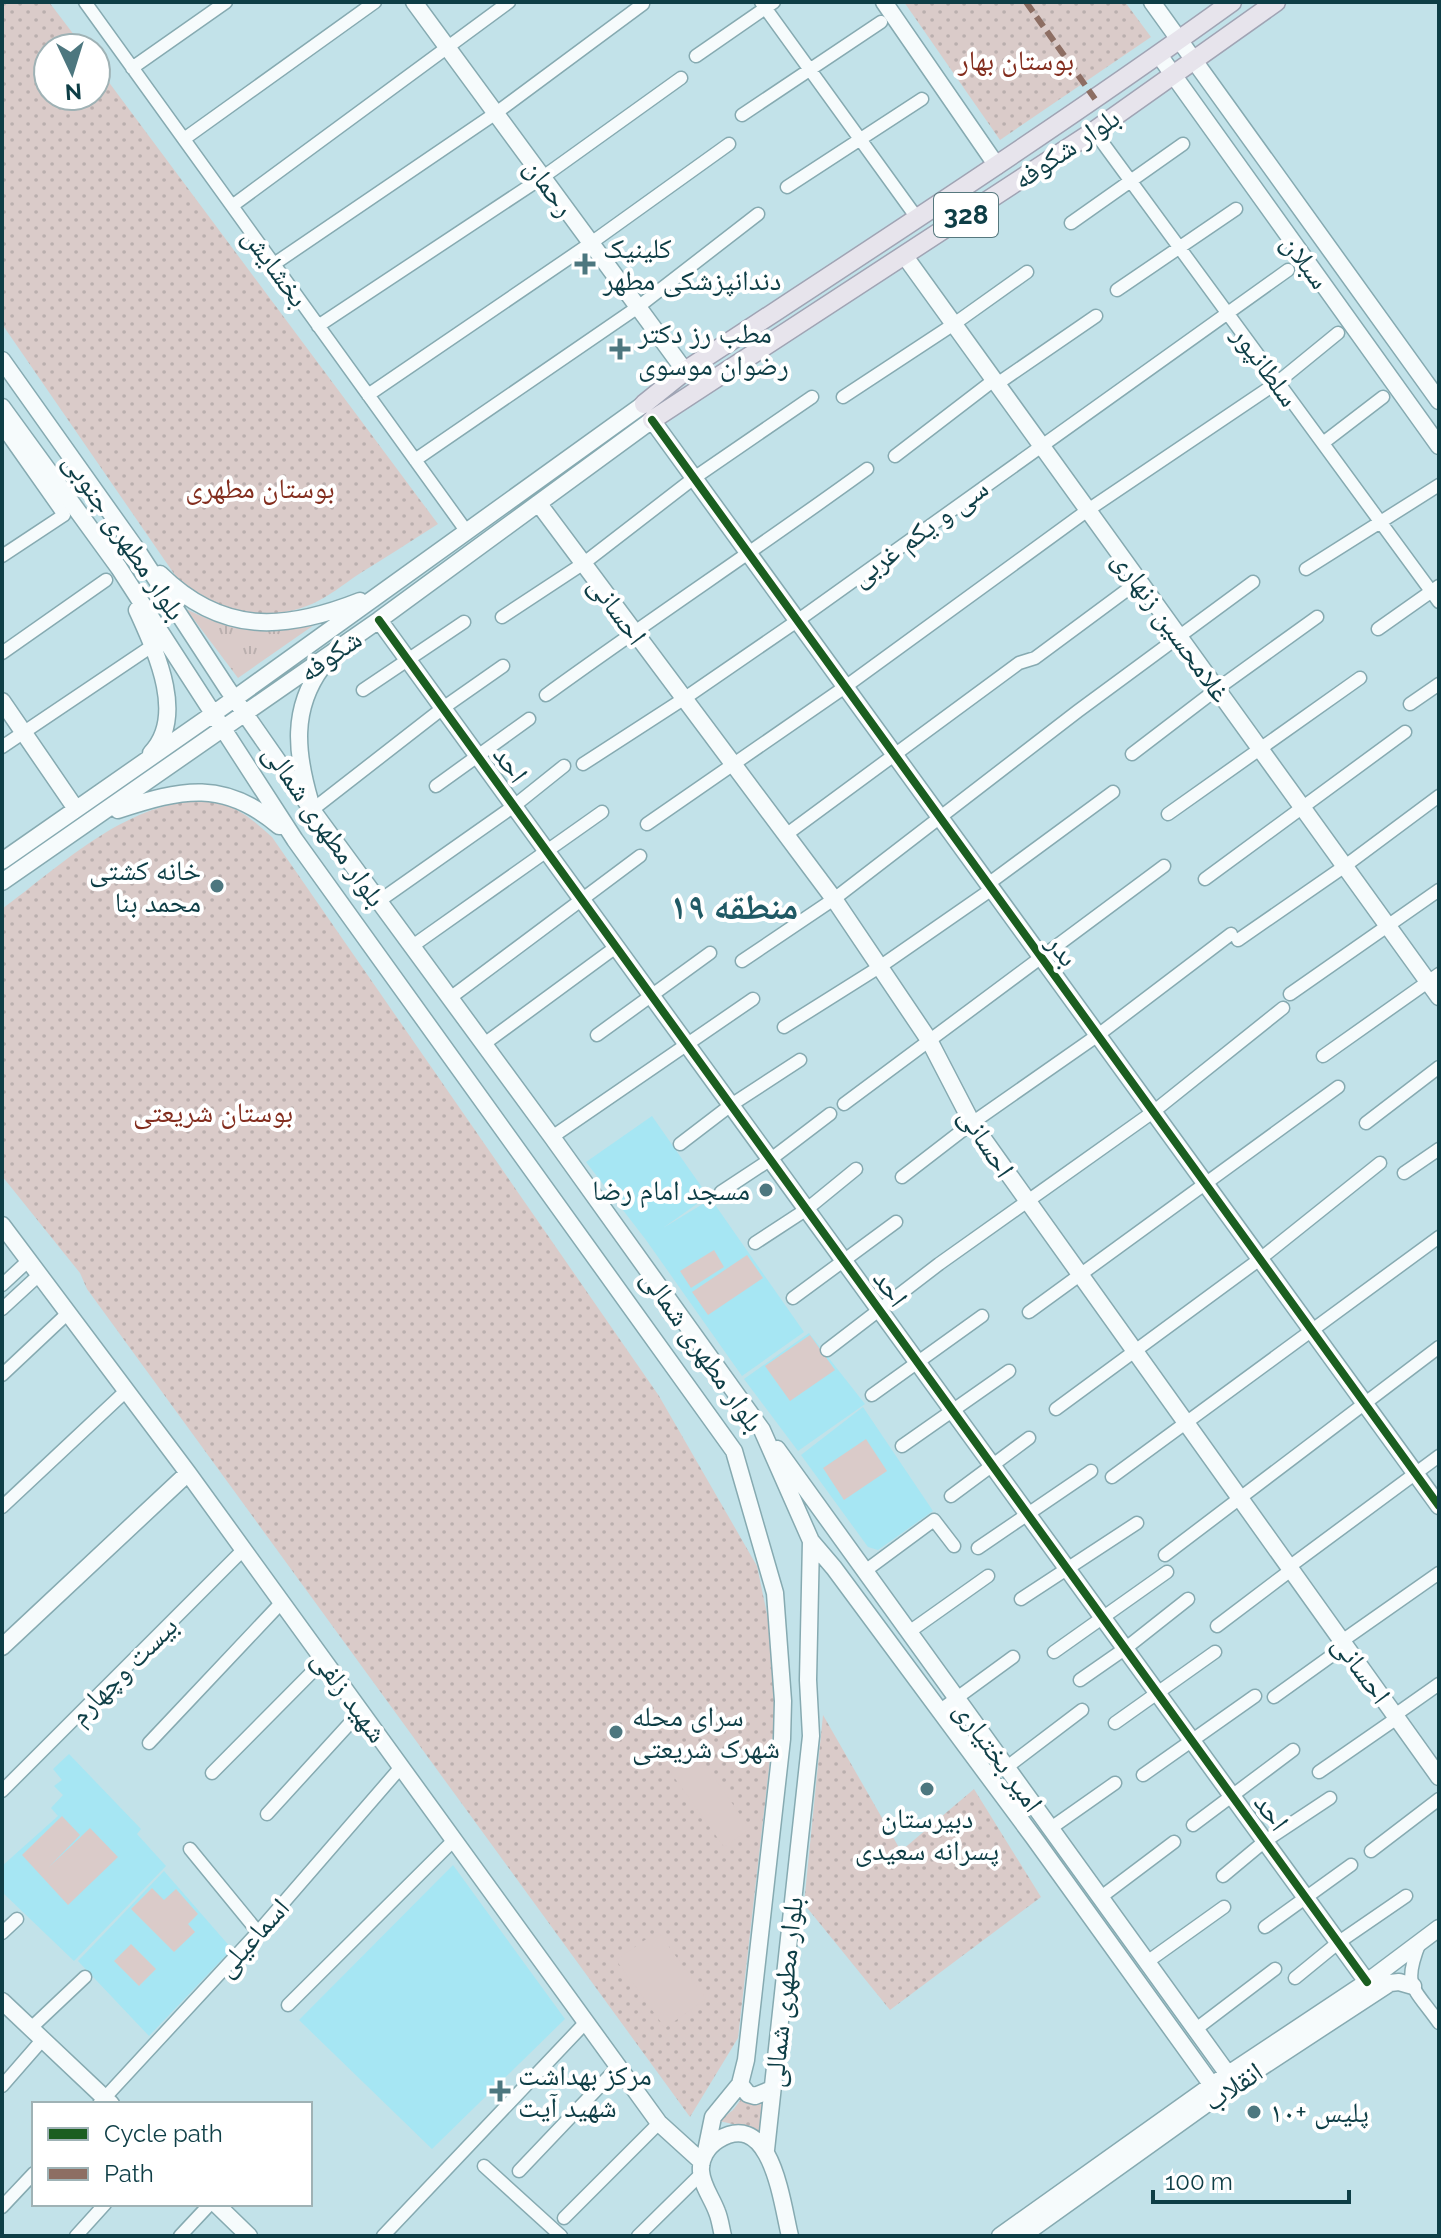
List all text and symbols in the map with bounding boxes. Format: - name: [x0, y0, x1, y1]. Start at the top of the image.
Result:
- north arrow: [32, 32, 112, 112]
- park label: بوستان بهار: [957, 44, 1074, 77]
- text: N: [64, 78, 83, 106]
- street label: بلوار شکوفه: [1007, 101, 1126, 196]
- street label: رحمان: [518, 152, 582, 223]
- road number: 328: [934, 193, 998, 237]
- street label: بخشایش: [235, 221, 315, 314]
- street label: سبلان: [1275, 227, 1337, 295]
- place label: کلینیک دندانپزشکی مطهر: [602, 232, 781, 298]
- marker: کلینیک دندانپزشکی مطهر: [574, 253, 596, 275]
- place label: مطب رز دکتر رضوان موسوی: [637, 317, 789, 382]
- street label: سلطانپور: [1225, 319, 1306, 413]
- marker: مطب رز دکتر رضوان موسوی: [609, 338, 631, 360]
- street label: بلوار مطهری جنوبی: [56, 446, 193, 627]
- street label: سی و یکم غربی: [844, 471, 996, 595]
- park label: بوستان مطهری: [185, 472, 335, 505]
- street label: غلامحسین زنهاری: [1105, 544, 1238, 709]
- street label: احسانی: [581, 569, 654, 652]
- street label: شکوفه: [293, 622, 368, 689]
- street label: بلوار مطهری شمالی: [255, 737, 393, 914]
- street label: احد: [486, 739, 535, 789]
- place label: خانه کشتی محمد بنا: [89, 854, 201, 919]
- marker: خانه کشتی محمد بنا: [208, 877, 226, 895]
- district label: منطقه ۱۹: [670, 885, 798, 927]
- street label: بدر: [1039, 927, 1085, 973]
- park label: بوستان شریعتی: [133, 1096, 293, 1130]
- street label: احسانی: [951, 1101, 1021, 1184]
- place label: مسجد امام رضا: [592, 1174, 750, 1209]
- marker: مسجد امام رضا: [757, 1181, 775, 1199]
- street label: بلوار مطهری شمالی: [633, 1262, 771, 1439]
- street label: احد: [866, 1263, 915, 1313]
- street label: بیست وچهارم: [62, 1609, 186, 1733]
- street label: احسانی: [1325, 1628, 1398, 1711]
- street label: شهید زلفی: [304, 1644, 394, 1750]
- street label: امیر بختیاری: [947, 1694, 1050, 1818]
- place label: سرای محله شهرک شریعتی: [632, 1700, 780, 1766]
- marker: سرای محله شهرک شریعتی: [607, 1723, 625, 1741]
- marker: دبیرستان پسرانه سعیدی: [918, 1780, 936, 1798]
- street label: احد: [1247, 1787, 1296, 1837]
- place label: دبیرستان پسرانه سعیدی: [855, 1802, 999, 1867]
- street label: اسماعیلی: [209, 1891, 297, 1984]
- street label: بلوار مطهری شمالی: [757, 1895, 811, 2089]
- street label: انقلاب: [1198, 2055, 1269, 2118]
- place label: مرکز بهداشت شهید آیت: [518, 2059, 652, 2124]
- marker: مرکز بهداشت شهید آیت: [489, 2080, 511, 2102]
- place label: پلیس +۱۰: [1270, 2096, 1369, 2130]
- legend: [32, 2102, 312, 2206]
- marker: پلیس +۱۰: [1245, 2103, 1263, 2121]
- text: Cycle path: [104, 2119, 223, 2148]
- scale bar: [1153, 2154, 1349, 2204]
- text: Path: [104, 2159, 154, 2188]
- text: 100 m: [1165, 2167, 1233, 2196]

